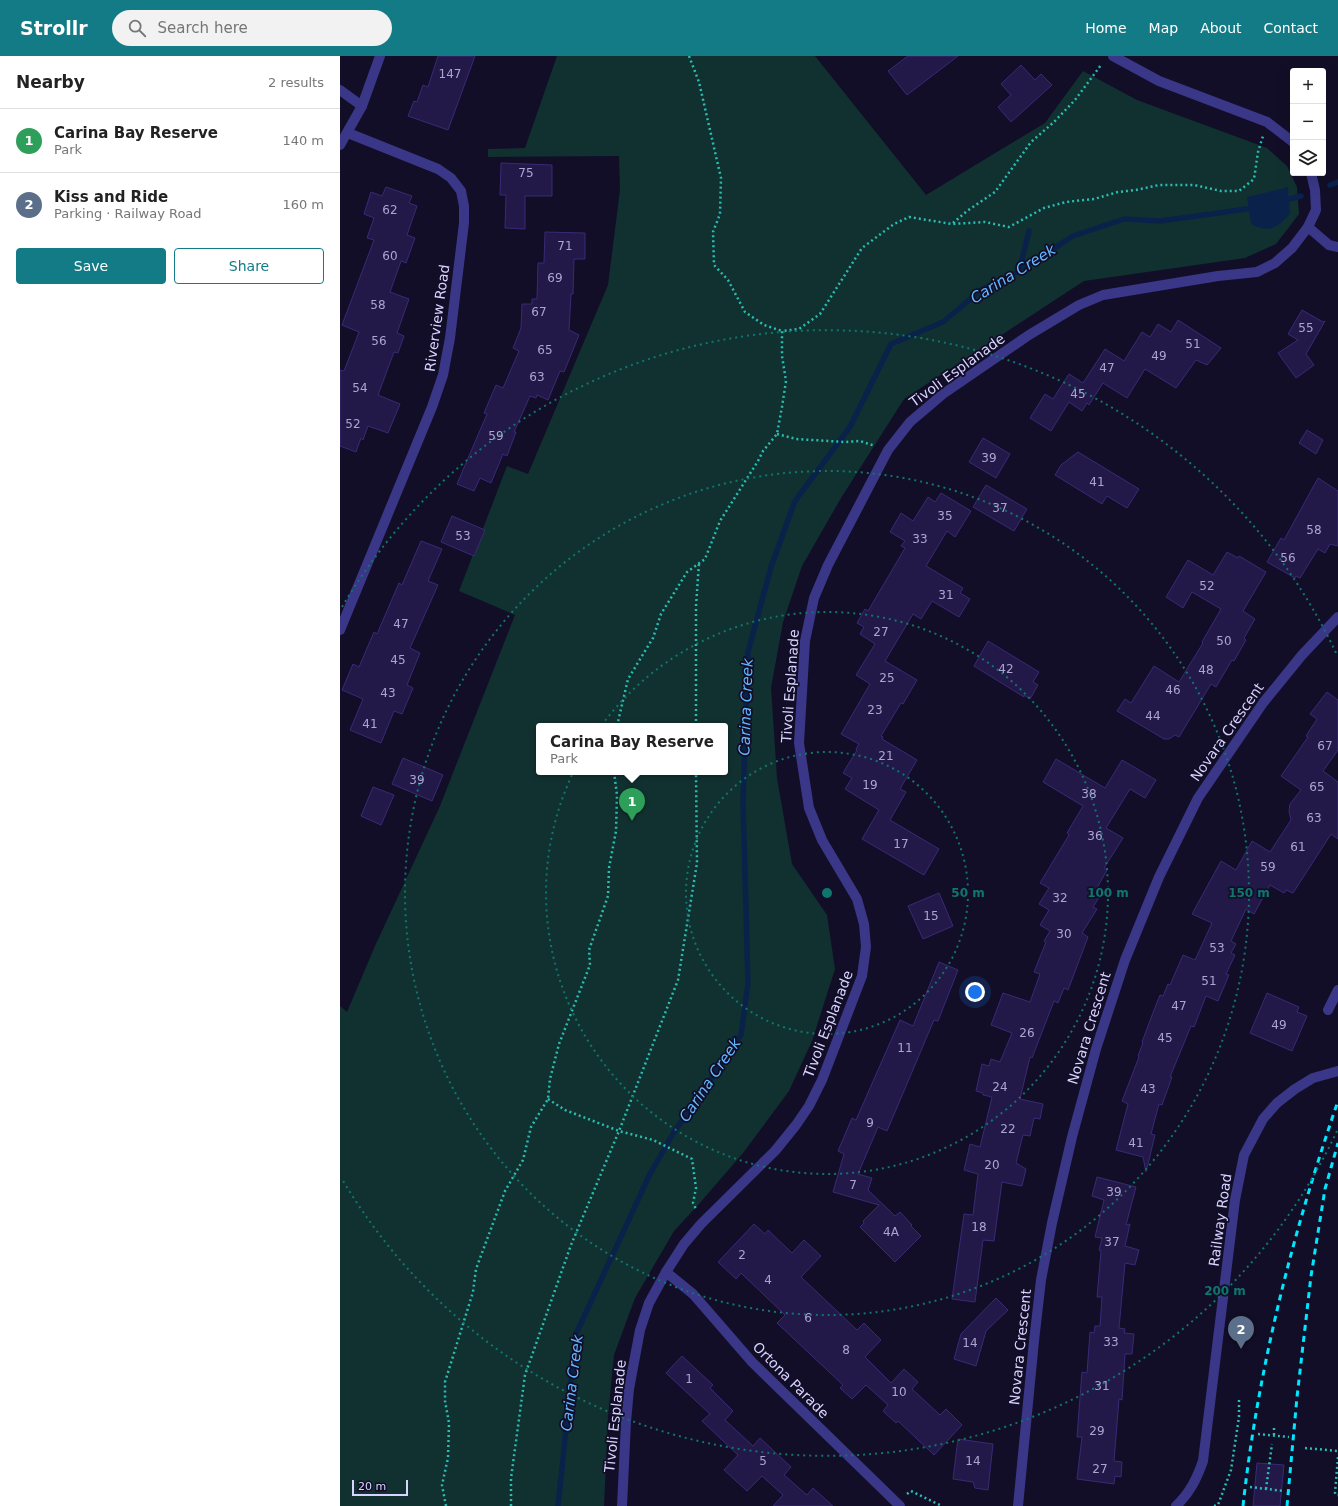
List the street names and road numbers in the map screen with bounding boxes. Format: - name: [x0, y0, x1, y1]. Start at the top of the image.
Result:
- street label: Riverview Road: [422, 263, 452, 373]
- street label: Tivoli Esplanade: [906, 330, 1008, 410]
- street label: Tivoli Esplanade: [778, 629, 802, 744]
- street label: Novara Crescent: [1187, 679, 1267, 784]
- street label: Tivoli Esplanade: [800, 968, 856, 1081]
- street label: Novara Crescent: [1064, 969, 1114, 1086]
- street label: Railway Road: [1206, 1172, 1234, 1268]
- street label: Novara Crescent: [1006, 1288, 1034, 1406]
- street label: Ortona Parade: [750, 1339, 832, 1421]
- street label: Tivoli Esplanade: [601, 1359, 629, 1474]

